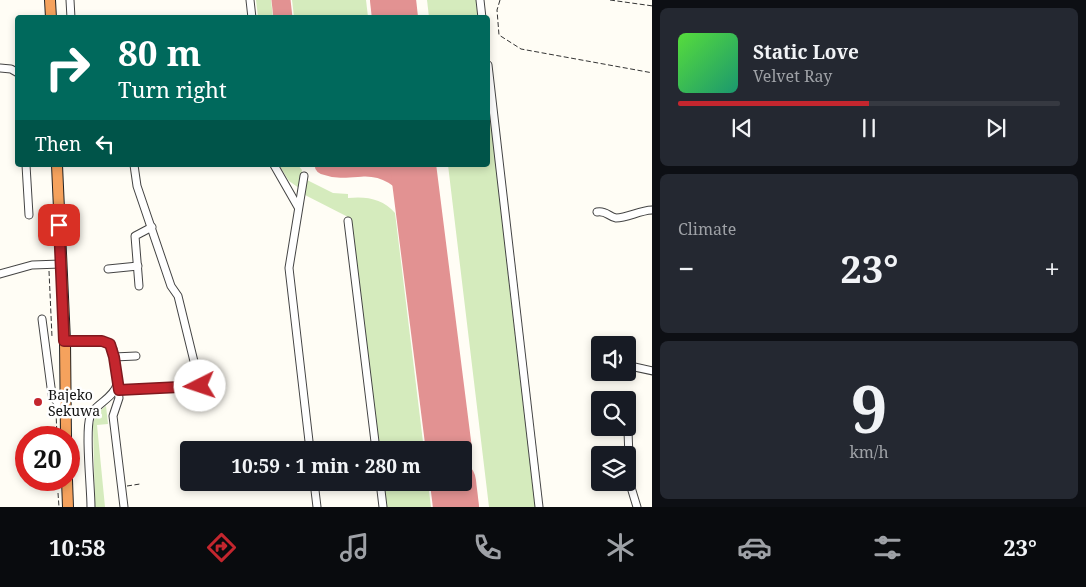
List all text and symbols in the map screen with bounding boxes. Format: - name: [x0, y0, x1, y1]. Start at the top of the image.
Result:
- text: 80 m: [118, 29, 201, 76]
- icon: right: [35, 35, 100, 100]
- text: Static Love: [753, 39, 859, 65]
- text: Velvet Ray: [753, 65, 832, 87]
- text: Turn right: [118, 74, 227, 104]
- icon: previous: [728, 114, 756, 142]
- icon: pause: [855, 114, 883, 142]
- icon: next: [982, 114, 1010, 142]
- icon: left: [91, 130, 119, 158]
- text: Then: [35, 131, 81, 157]
- pin: [38, 204, 80, 246]
- icon: arrive: [45, 211, 73, 239]
- text: Climate: [678, 218, 736, 240]
- text: 23°: [840, 242, 898, 294]
- text: −: [678, 249, 694, 287]
- text: +: [1044, 249, 1060, 287]
- map controls: [591, 336, 636, 491]
- button: sound: [591, 336, 636, 381]
- position arrow: [173, 359, 225, 411]
- text: 9: [851, 364, 887, 452]
- place label: Bajeko Sekuwa: [48, 385, 100, 420]
- button: search: [591, 391, 636, 436]
- marker: Bajeko Sekuwa: [32, 396, 44, 408]
- speed limit sign: 20: [15, 426, 80, 491]
- text: km/h: [849, 441, 889, 463]
- button: layers: [591, 446, 636, 491]
- text: 10:59 · 1 min · 280 m: [231, 453, 421, 479]
- icon: directions: [204, 530, 239, 565]
- icon: music: [337, 530, 372, 565]
- icon: phone: [470, 530, 505, 565]
- icon: climate: [603, 530, 638, 565]
- icon: car: [737, 530, 772, 565]
- icon: filters: [870, 530, 905, 565]
- text: 10:58: [49, 532, 106, 562]
- text: 23°: [1003, 532, 1037, 562]

